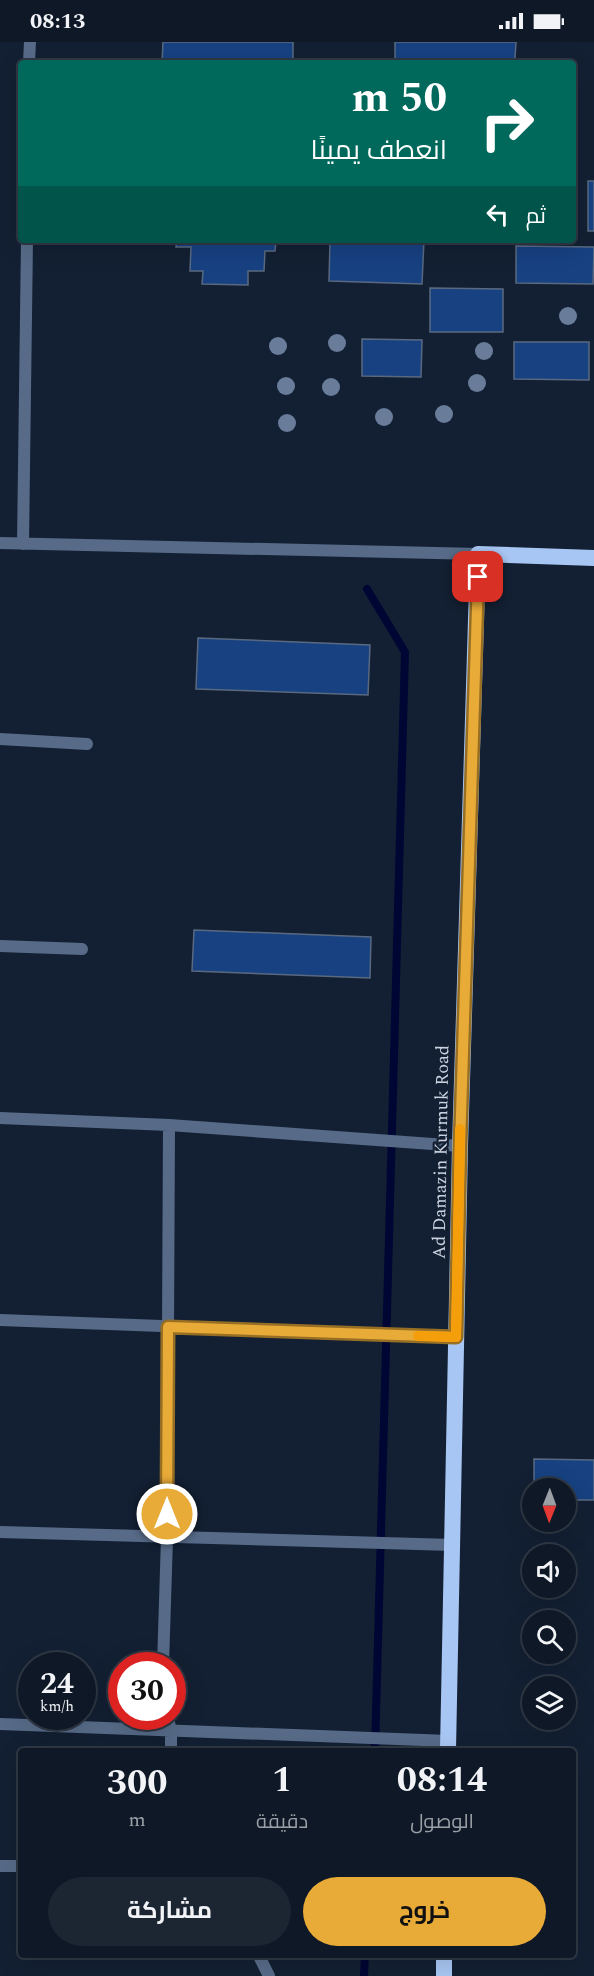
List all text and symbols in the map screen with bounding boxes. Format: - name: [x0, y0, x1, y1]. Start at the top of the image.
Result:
- text: 08:13: [30, 5, 85, 38]
- text: 50 m: [352, 67, 447, 130]
- icon: right: [468, 84, 546, 162]
- text: انعطف يمينًا: [311, 130, 447, 172]
- icon: left: [481, 198, 514, 231]
- text: ثم: [526, 200, 546, 233]
- pin: [452, 551, 503, 602]
- icon: arrive: [461, 560, 494, 593]
- street label: Ad Damazin Kurmuk Road: [426, 1045, 456, 1259]
- north arrow: [522, 1478, 576, 1532]
- map controls: [522, 1478, 576, 1730]
- position arrow: [135, 1482, 199, 1546]
- button: sound: [522, 1544, 576, 1598]
- button: search: [522, 1610, 576, 1664]
- speed limit sign: 30: [108, 1652, 186, 1730]
- text: 24: [40, 1661, 74, 1707]
- button: layers: [522, 1676, 576, 1730]
- text: km/h: [40, 1695, 74, 1718]
- text: 1: [272, 1753, 292, 1808]
- text: 08:14: [397, 1753, 487, 1808]
- text: 300: [107, 1756, 167, 1811]
- text: m: [128, 1805, 146, 1835]
- text: دقيقة: [256, 1807, 308, 1837]
- text: الوصول: [410, 1807, 474, 1837]
- button: مشاركة: [48, 1877, 291, 1946]
- button: خروج: [303, 1877, 546, 1946]

